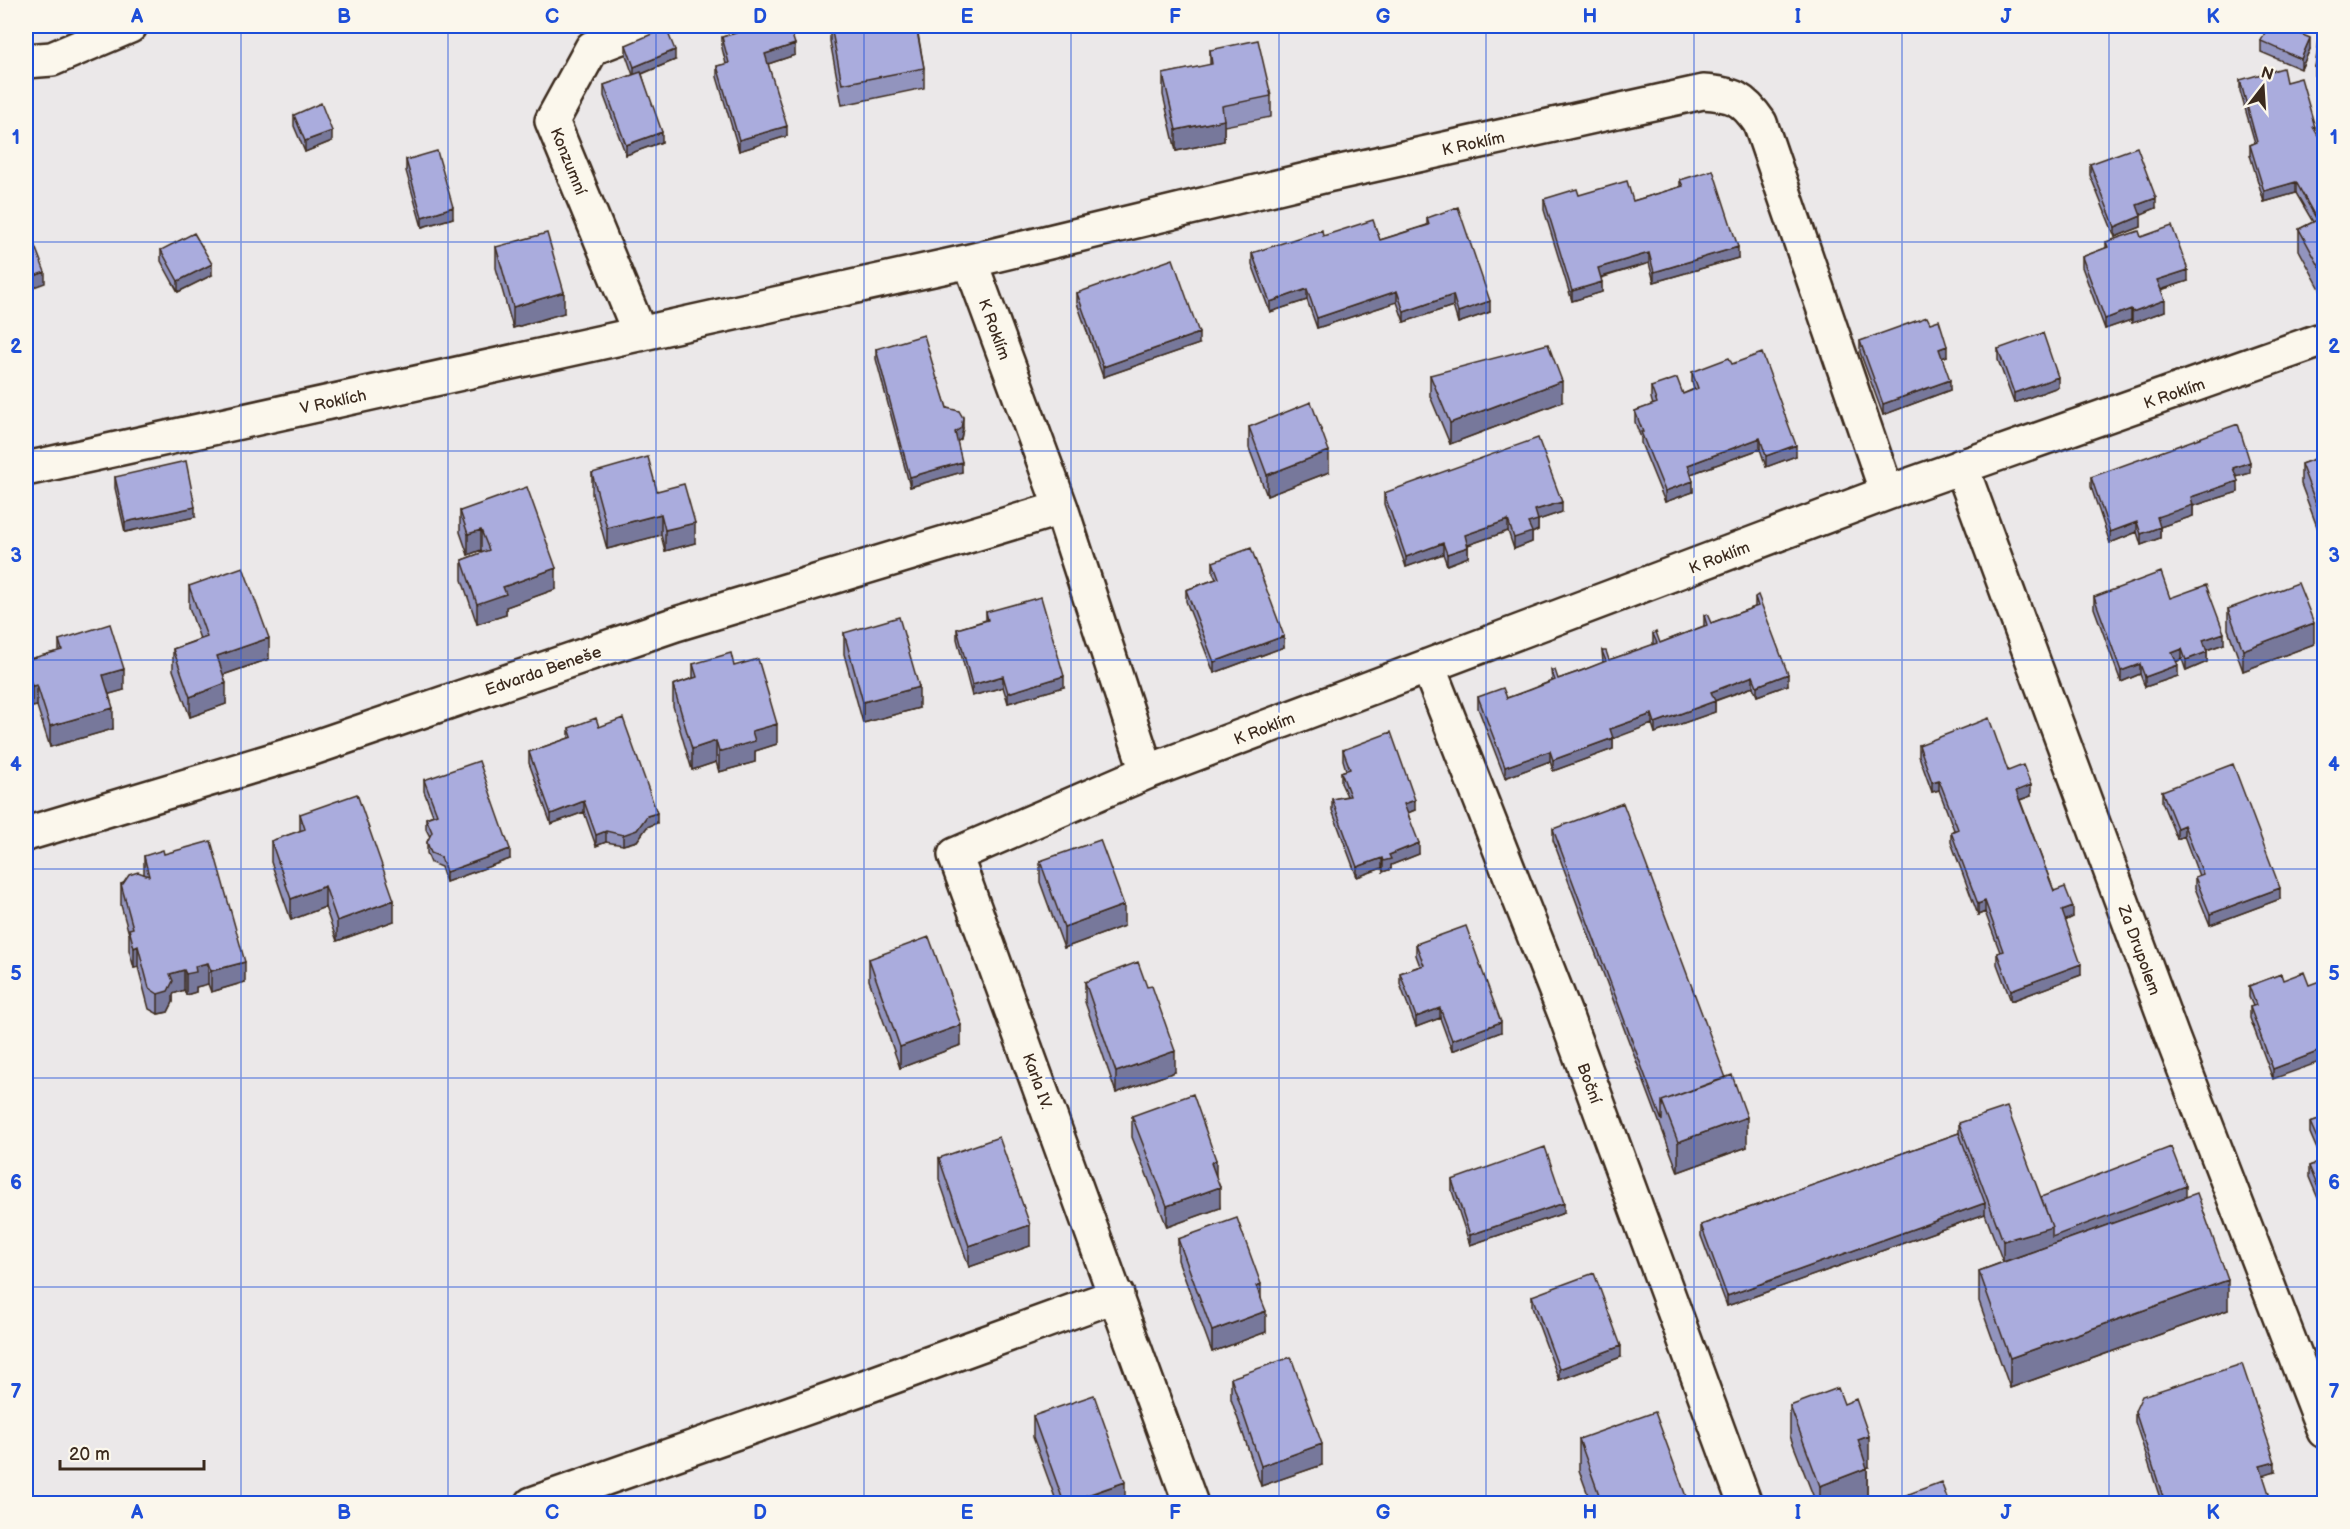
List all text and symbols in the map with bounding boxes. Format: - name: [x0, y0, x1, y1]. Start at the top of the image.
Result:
- text: A: [130, 5, 144, 29]
- text: B: [337, 5, 351, 29]
- text: C: [545, 5, 559, 29]
- text: D: [753, 5, 767, 29]
- text: E: [961, 5, 974, 29]
- text: F: [1169, 5, 1181, 29]
- text: G: [1376, 5, 1391, 29]
- text: H: [1583, 5, 1597, 29]
- text: I: [1795, 5, 1801, 29]
- text: J: [2001, 5, 2013, 29]
- text: K: [2206, 5, 2220, 29]
- north arrow: [2233, 57, 2293, 117]
- text: N: [2258, 63, 2275, 85]
- street label: Konzumní: [546, 125, 590, 198]
- text: 1: [12, 126, 20, 150]
- text: 1: [2330, 126, 2338, 150]
- street label: K Roklím: [1440, 129, 1506, 160]
- street label: K Roklím: [974, 296, 1013, 363]
- text: 2: [10, 335, 22, 359]
- text: 2: [2328, 335, 2340, 359]
- street label: K Roklím: [2141, 375, 2208, 414]
- street label: V Roklích: [298, 386, 368, 419]
- street label: K Roklím: [1686, 538, 1753, 579]
- text: 3: [10, 544, 22, 568]
- text: 3: [2328, 544, 2340, 568]
- street label: Edvarda Beneše: [483, 642, 605, 700]
- street label: K Roklím: [1231, 709, 1298, 750]
- text: 4: [10, 753, 22, 777]
- text: 4: [2328, 753, 2340, 777]
- street label: Za Drupolem: [2113, 902, 2164, 998]
- text: 5: [10, 962, 22, 986]
- text: 5: [2328, 962, 2340, 986]
- street label: Karla IV.: [1018, 1051, 1055, 1112]
- street label: Boční: [1573, 1061, 1605, 1106]
- text: 6: [10, 1171, 22, 1195]
- text: 6: [2328, 1171, 2340, 1195]
- text: 7: [10, 1380, 22, 1404]
- text: 7: [2328, 1380, 2340, 1404]
- scale bar: [60, 1433, 204, 1471]
- text: 20 m: [69, 1444, 110, 1465]
- text: A: [130, 1501, 144, 1525]
- text: B: [337, 1501, 351, 1525]
- text: C: [545, 1501, 559, 1525]
- text: D: [753, 1501, 767, 1525]
- text: E: [961, 1501, 974, 1525]
- text: F: [1169, 1501, 1181, 1525]
- text: G: [1376, 1501, 1391, 1525]
- text: H: [1583, 1501, 1597, 1525]
- text: I: [1795, 1501, 1801, 1525]
- text: J: [2001, 1501, 2013, 1525]
- text: K: [2206, 1501, 2220, 1525]

